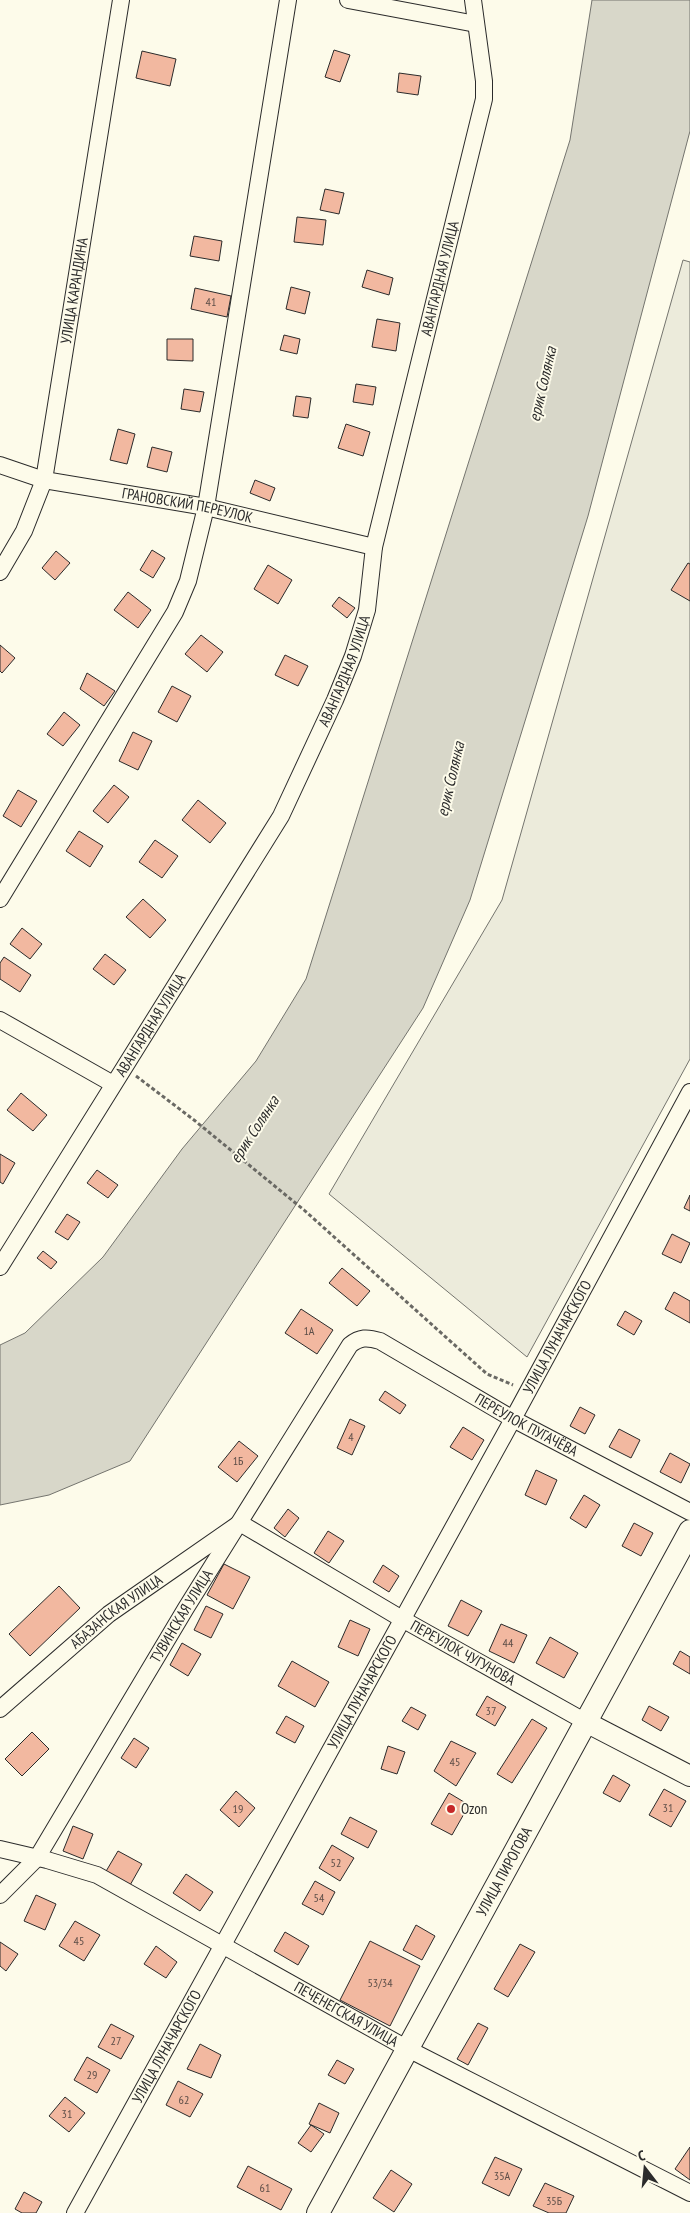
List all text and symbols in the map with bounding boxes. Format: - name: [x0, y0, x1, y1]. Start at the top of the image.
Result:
- street label: АВАНГАРДНАЯ УЛИЦА: [416, 218, 463, 338]
- street label: УЛИЦА КАРАНДИНА: [56, 235, 92, 345]
- house number: 41: [206, 294, 216, 309]
- water label: ерик Солянка: [524, 343, 561, 423]
- street label: ГРАНОВСКИЙ ПЕРЕУЛОК: [120, 483, 255, 527]
- street label: АВАНГАРДНАЯ УЛИЦА: [314, 612, 374, 729]
- water label: ерик Солянка: [432, 738, 469, 818]
- street label: АВАНГАРДНАЯ УЛИЦА: [111, 969, 190, 1080]
- water label: ерик Солянка: [225, 1090, 284, 1166]
- street label: УЛИЦА ЛУНАЧАРСКОГО: [519, 1277, 595, 1397]
- house number: 1А: [303, 1323, 315, 1338]
- street label: ПЕРЕУЛОК ПУГАЧЁВА: [472, 1389, 582, 1461]
- house number: 4: [348, 1429, 354, 1444]
- house number: 1Б: [233, 1453, 243, 1468]
- street label: ТУВИНСКАЯ УЛИЦА: [146, 1565, 217, 1666]
- street label: АБАЗАНСКАЯ УЛИЦА: [66, 1569, 167, 1653]
- street label: ПЕРЕУЛОК ЧУГУНОВА: [407, 1616, 520, 1690]
- street label: УЛИЦА ЛУНАЧАРСКОГО: [323, 1632, 401, 1752]
- house number: 44: [503, 1635, 514, 1650]
- house number: 37: [486, 1703, 496, 1718]
- house number: 45: [450, 1754, 460, 1769]
- place label: Ozon: [461, 1799, 487, 1818]
- house number: 31: [663, 1800, 673, 1815]
- house number: 19: [233, 1801, 243, 1816]
- marker: Ozon: [445, 1803, 457, 1815]
- street label: УЛИЦА ПИРОГОВА: [472, 1823, 536, 1919]
- house number: 52: [331, 1855, 341, 1870]
- house number: 54: [314, 1890, 325, 1905]
- house number: 45: [74, 1933, 84, 1948]
- house number: 53/34: [367, 1975, 393, 1990]
- street label: ПЕЧЕНЕГСКАЯ УЛИЦА: [291, 1977, 403, 2051]
- street label: УЛИЦА ЛУНАЧАРСКОГО: [128, 1987, 205, 2106]
- house number: 27: [111, 2033, 121, 2048]
- house number: 29: [87, 2067, 97, 2082]
- house number: 62: [179, 2092, 189, 2107]
- house number: 31: [62, 2106, 72, 2121]
- north arrow: [620, 2143, 670, 2193]
- text: С: [636, 2146, 648, 2165]
- house number: 35А: [494, 2168, 511, 2183]
- house number: 61: [260, 2180, 270, 2195]
- house number: 35Б: [546, 2193, 562, 2208]

